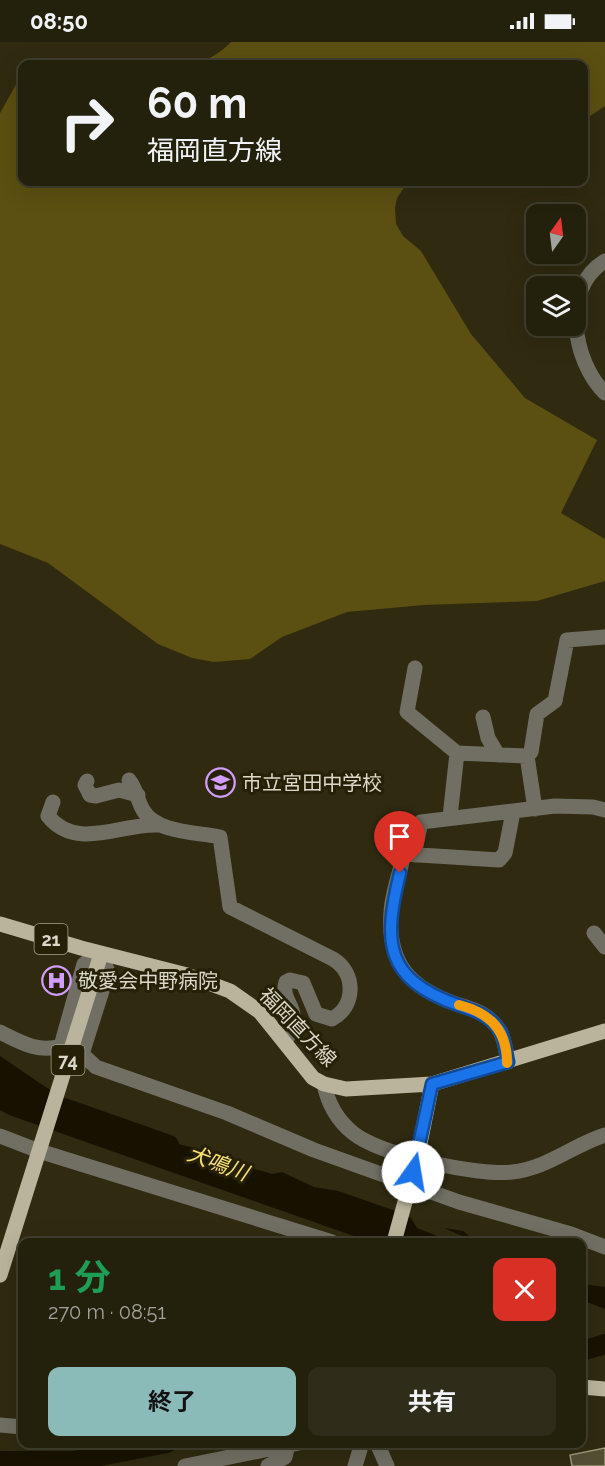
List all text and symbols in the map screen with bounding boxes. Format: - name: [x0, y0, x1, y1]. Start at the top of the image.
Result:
- text: 08:50: [30, 8, 88, 34]
- text: 60 m: [147, 79, 247, 128]
- icon: right: [48, 84, 126, 162]
- text: 福岡直方線: [147, 135, 282, 166]
- north arrow: [526, 204, 586, 264]
- map controls: [526, 204, 586, 336]
- button: layers: [526, 276, 586, 336]
- school or university icon: 市立宮田中学校: [205, 767, 237, 799]
- place label: 市立宮田中学校: [242, 771, 382, 795]
- pin: [374, 811, 425, 873]
- icon: arrive: [383, 820, 416, 853]
- road number: 21: [34, 924, 68, 954]
- hospital icon: 敬愛会中野病院: [41, 965, 73, 997]
- place label: 敬愛会中野病院: [78, 969, 218, 993]
- street label: 福岡直方線: [255, 983, 341, 1071]
- road number: 74: [52, 1045, 84, 1075]
- water label: 犬鳴川: [184, 1140, 254, 1186]
- position arrow: [381, 1140, 445, 1204]
- text: 1 分: [48, 1256, 110, 1298]
- button: close: [493, 1258, 556, 1321]
- text: 270 m · 08:51: [48, 1300, 166, 1324]
- button: 終了: [48, 1367, 296, 1436]
- button: 共有: [308, 1367, 556, 1436]

